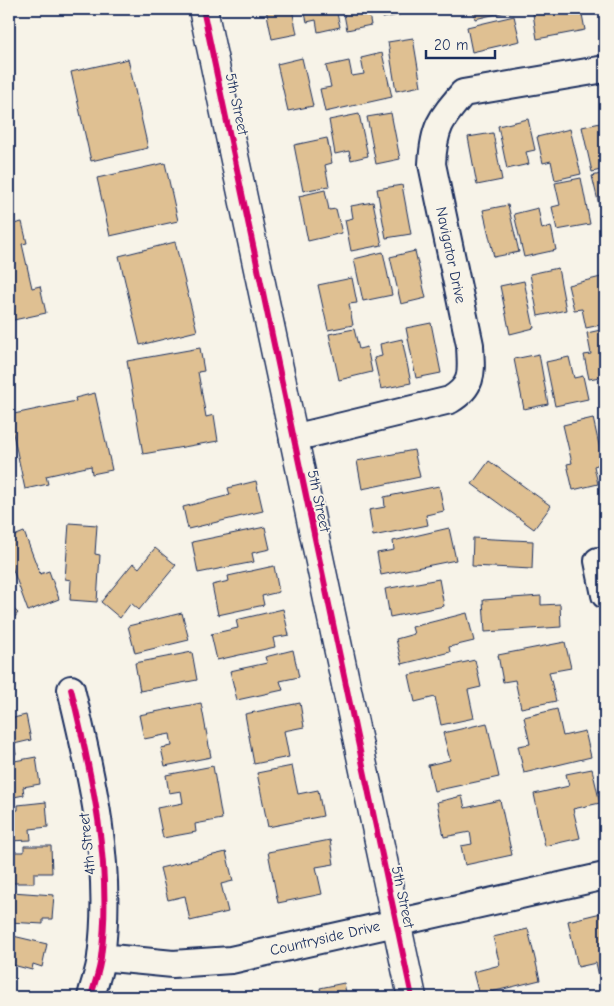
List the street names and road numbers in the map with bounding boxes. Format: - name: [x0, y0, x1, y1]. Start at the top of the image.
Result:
- street label: 5th Street: [222, 71, 253, 137]
- street label: Navigator Drive: [432, 205, 470, 305]
- street label: 5th Street: [304, 468, 335, 534]
- street label: 4th Street: [75, 811, 99, 876]
- street label: 5th Street: [388, 864, 419, 930]
- street label: Countryside Drive: [268, 916, 382, 959]

